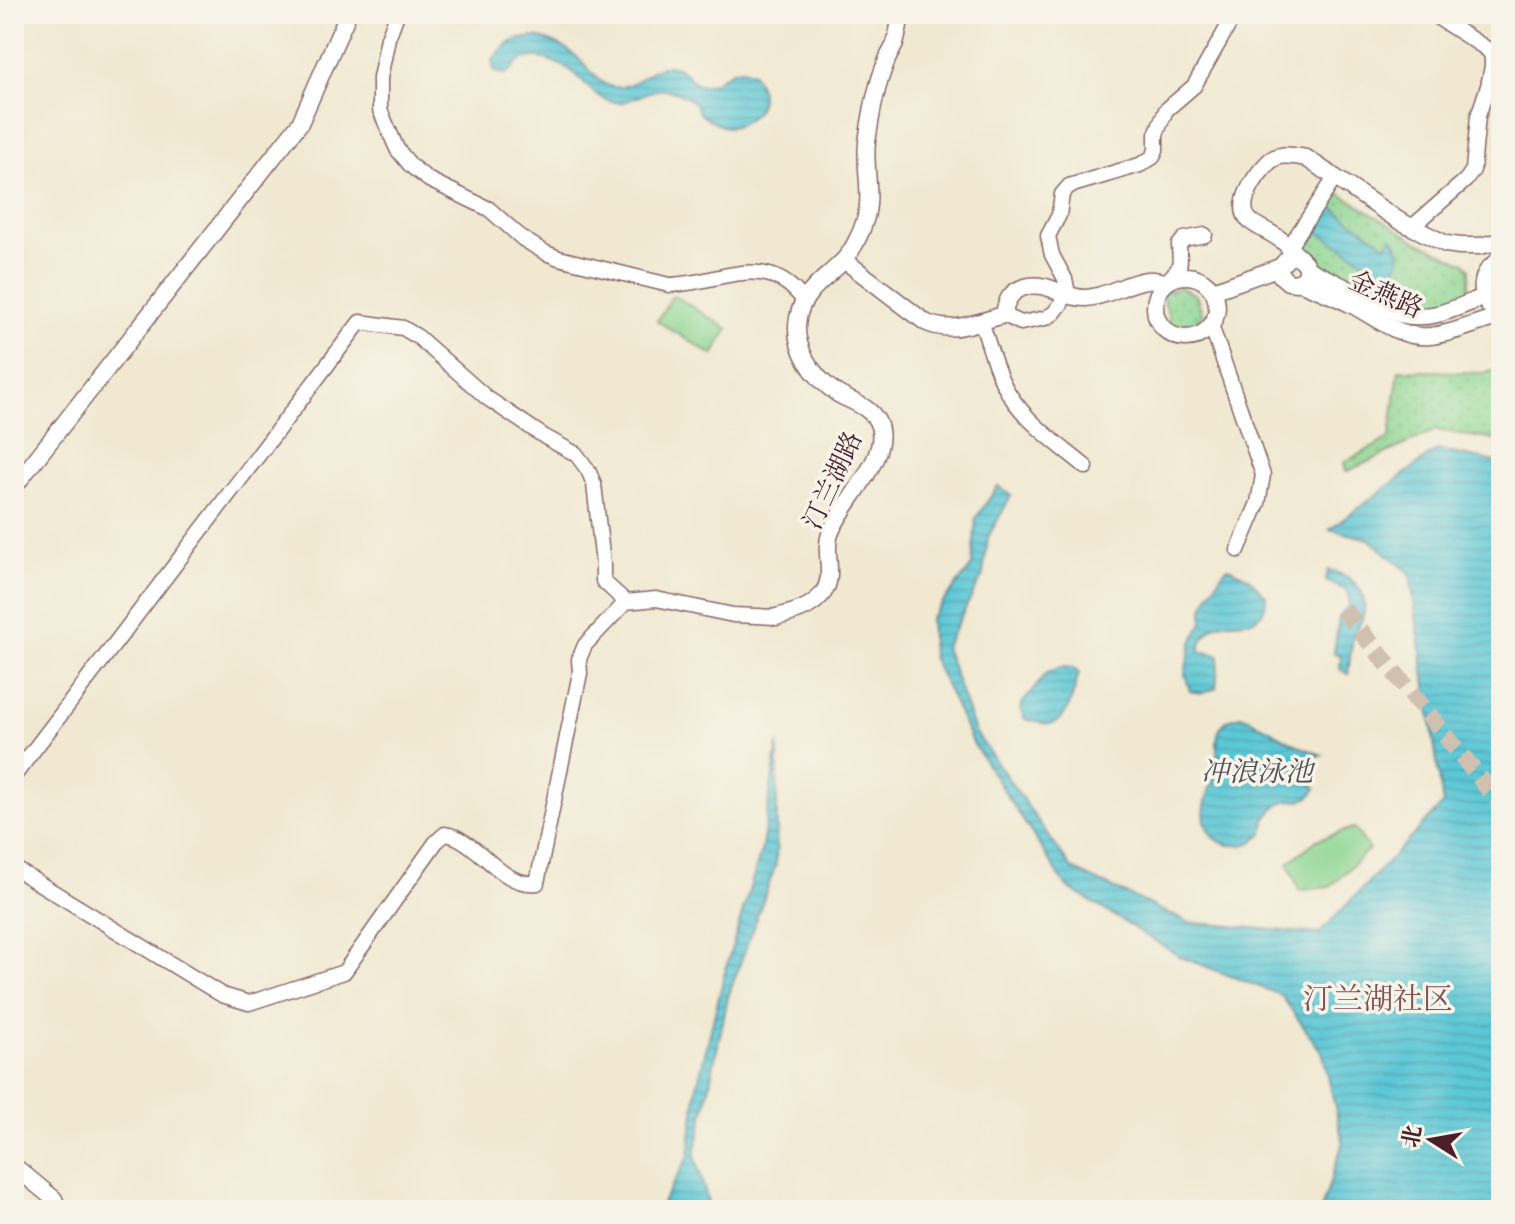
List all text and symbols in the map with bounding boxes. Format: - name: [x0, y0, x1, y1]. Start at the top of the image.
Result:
- street label: 金燕路: [1344, 264, 1428, 324]
- street label: 汀兰湖路: [796, 426, 868, 534]
- water label: 冲浪泳池: [1201, 754, 1316, 788]
- district label: 汀兰湖社区: [1303, 980, 1453, 1017]
- north arrow: [1391, 1100, 1471, 1180]
- text: 北: [1397, 1123, 1427, 1150]

